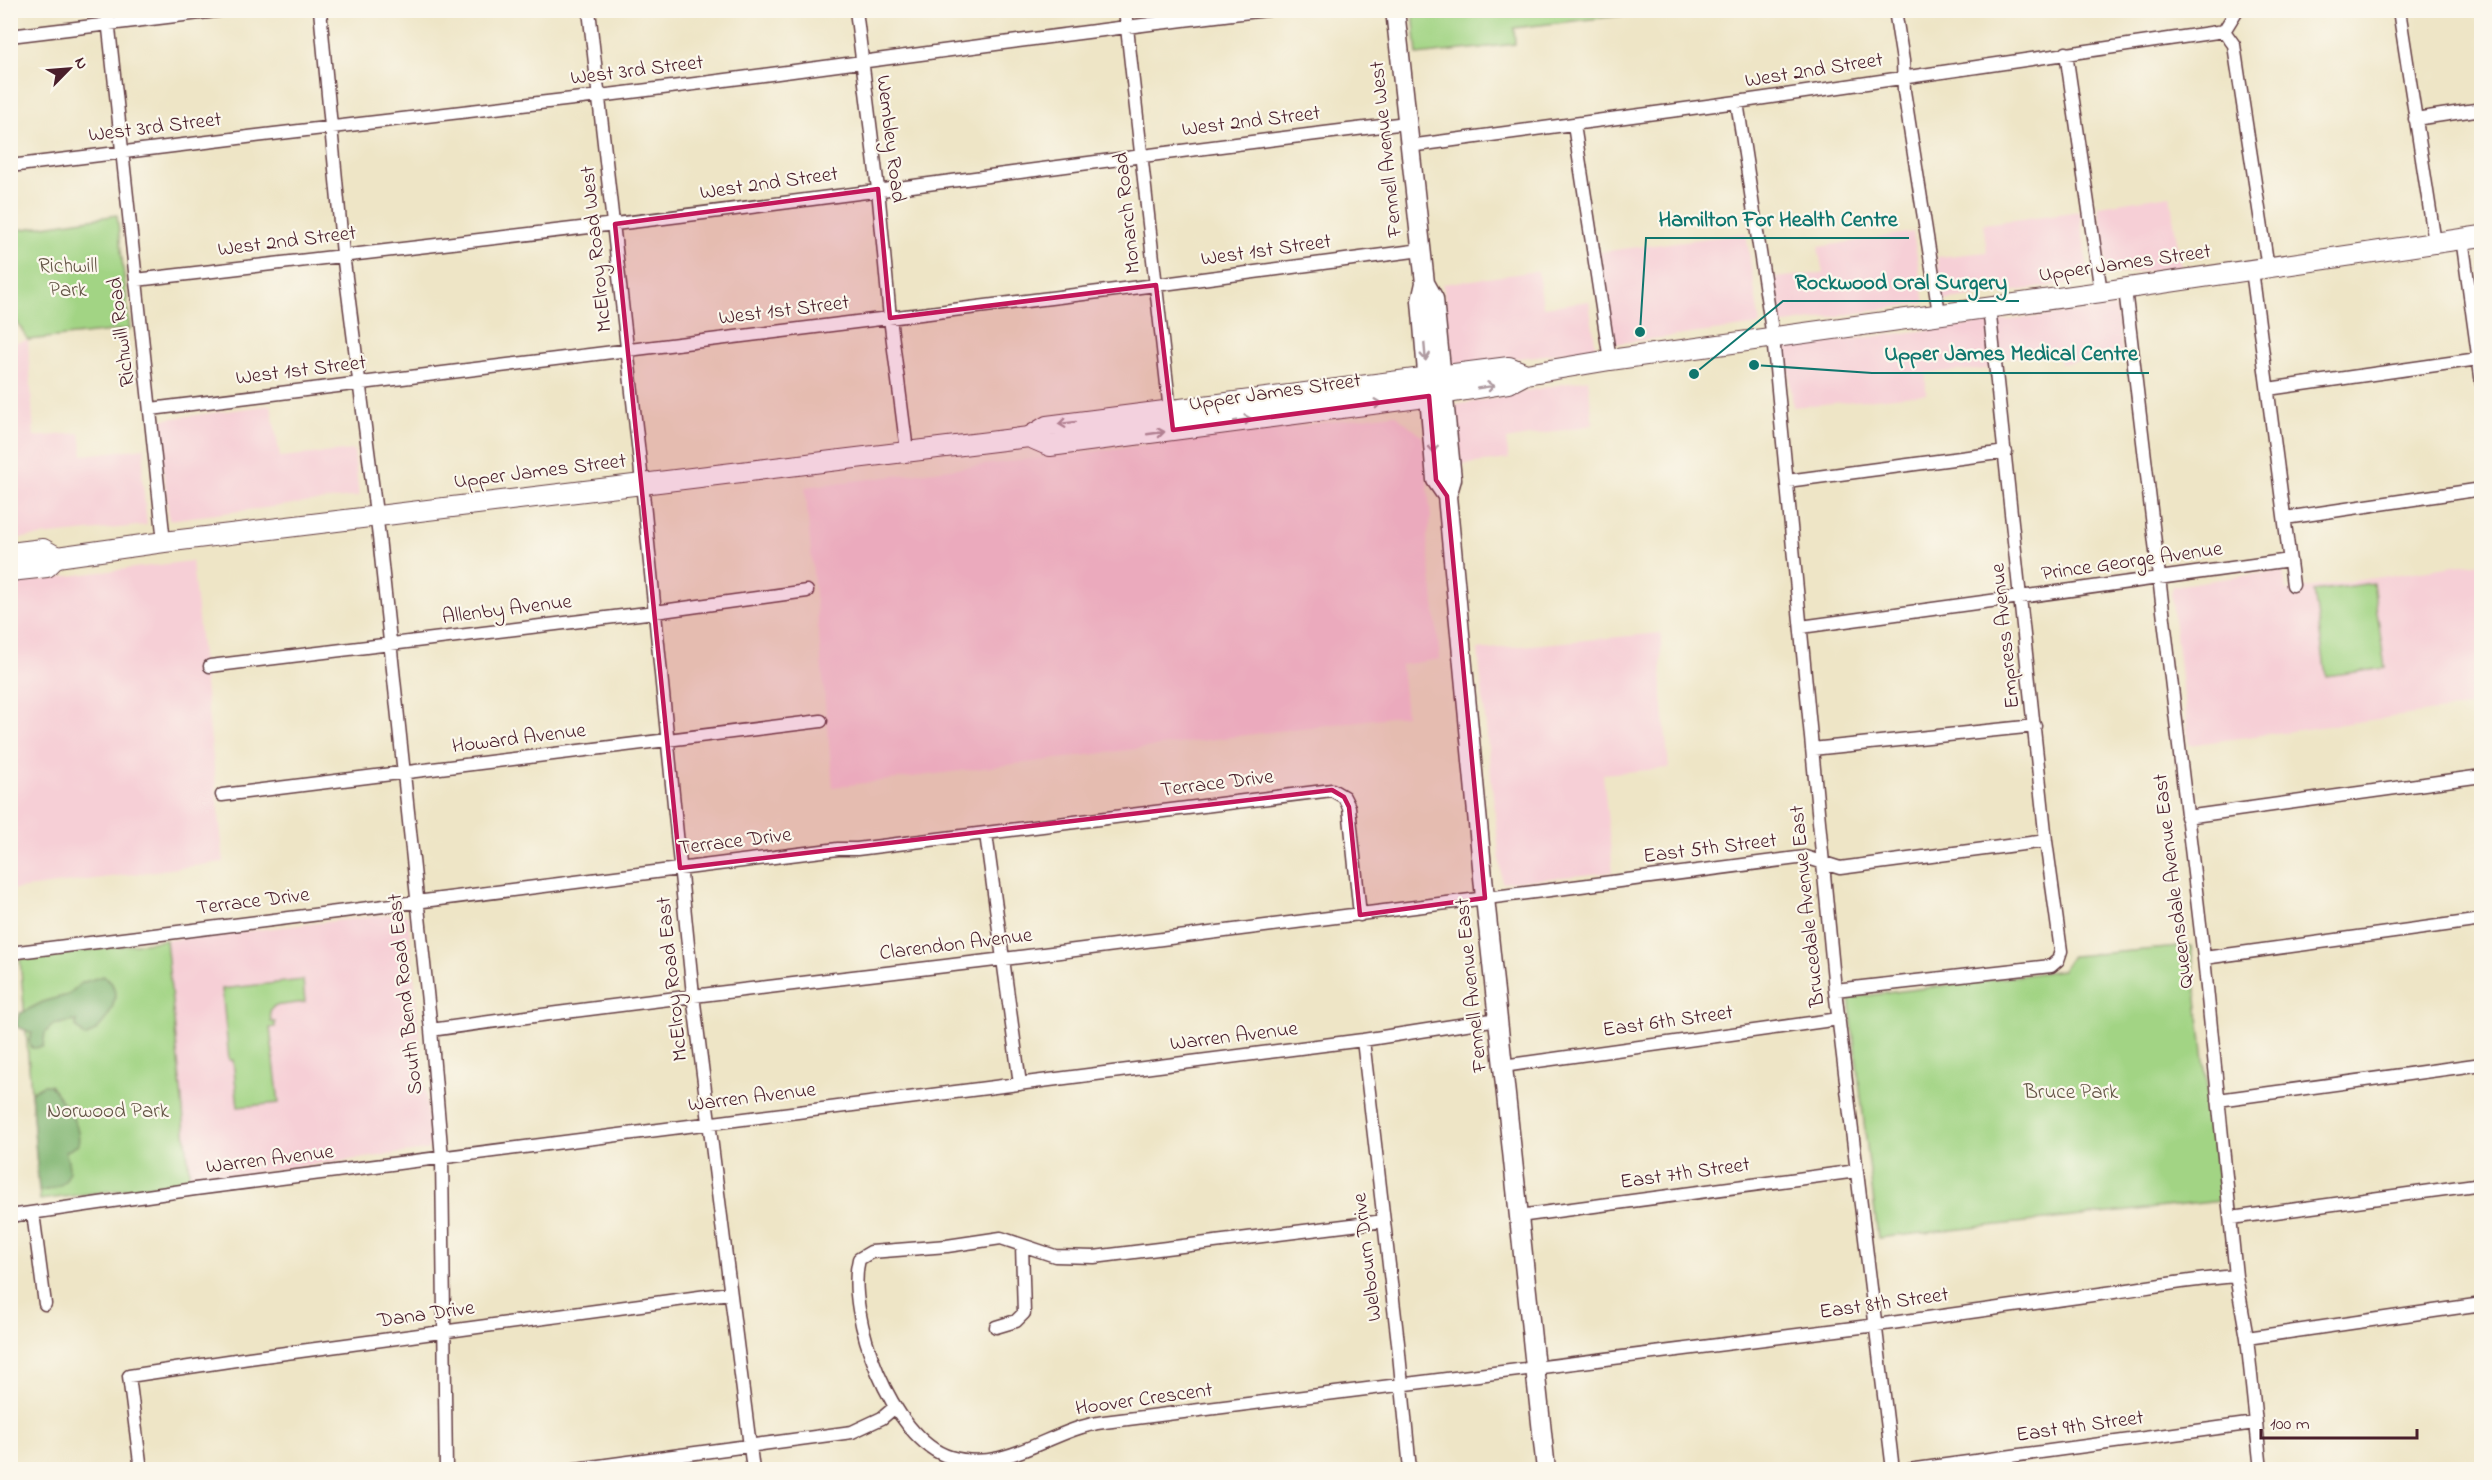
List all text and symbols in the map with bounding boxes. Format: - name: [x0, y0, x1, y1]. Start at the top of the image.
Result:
- north arrow: [39, 39, 99, 99]
- street label: West 2nd Street: [1743, 45, 1885, 97]
- street label: West 3rd Street: [569, 48, 705, 94]
- text: N: [68, 54, 94, 74]
- street label: Fennell Avenue West: [1363, 59, 1411, 240]
- street label: Wembley Road: [865, 74, 913, 205]
- street label: West 2nd Street: [1180, 99, 1322, 145]
- street label: West 3rd Street: [87, 105, 223, 151]
- street label: Monarch Road: [1107, 151, 1149, 275]
- street label: West 2nd Street: [698, 159, 840, 209]
- street label: McElroy Road West: [573, 164, 623, 334]
- callout: Hamilton For Health Centre: [1646, 198, 1909, 238]
- text: Hamilton For Health Centre: [1658, 205, 1899, 237]
- street label: West 2nd Street: [216, 219, 358, 265]
- street label: West 1st Street: [1199, 227, 1333, 275]
- street label: Upper James Street: [2037, 237, 2213, 291]
- park label: Richwill Park: [38, 252, 98, 306]
- callout: Rockwood Oral Surgery: [1783, 261, 2019, 301]
- text: Rockwood Oral Surgery: [1795, 268, 2007, 301]
- street label: Richwill Road: [100, 275, 144, 389]
- street label: West 1st Street: [717, 288, 851, 334]
- callout: Upper James Medical Centre: [1872, 333, 2149, 373]
- text: Upper James Medical Centre: [1884, 339, 2139, 371]
- one-way arrow: [1420, 341, 1431, 361]
- street label: West 1st Street: [234, 348, 368, 394]
- street label: Upper James Street: [1187, 366, 1363, 420]
- one-way arrow: [1475, 382, 1495, 393]
- one-way arrow: [1362, 398, 1382, 409]
- one-way arrow: [1233, 415, 1253, 426]
- one-way arrow: [1058, 418, 1078, 429]
- one-way arrow: [1146, 427, 1166, 438]
- one-way arrow: [1428, 433, 1439, 453]
- street label: Upper James Street: [452, 447, 628, 497]
- street label: Prince George Avenue: [2040, 534, 2225, 592]
- street label: Empress Avenue: [1983, 561, 2029, 710]
- street label: Allenby Avenue: [440, 587, 574, 635]
- street label: Howard Avenue: [450, 716, 588, 762]
- street label: Terrace Drive: [1159, 762, 1276, 806]
- street label: Queensdale Avenue East: [2146, 772, 2202, 990]
- street label: Brucedale Avenue East: [1782, 804, 1834, 1009]
- street label: Terrace Drive: [677, 820, 794, 864]
- street label: East 5th Street: [1642, 826, 1778, 872]
- street label: Terrace Drive: [195, 880, 312, 924]
- street label: South Bend Road East: [381, 892, 431, 1096]
- street label: McElroy Road East: [649, 895, 699, 1063]
- street label: Fennell Avenue East: [1448, 896, 1496, 1075]
- street label: Clarendon Avenue: [878, 921, 1035, 969]
- street label: East 6th Street: [1601, 998, 1735, 1046]
- street label: Warren Avenue: [1168, 1014, 1300, 1060]
- street label: Warren Avenue: [686, 1075, 818, 1121]
- park label: Bruce Park: [2023, 1078, 2119, 1108]
- park label: Norwood Park: [47, 1097, 170, 1127]
- street label: Warren Avenue: [204, 1137, 336, 1183]
- street label: East 7th Street: [1618, 1150, 1752, 1198]
- street label: Welbourn Drive: [1345, 1191, 1391, 1323]
- street label: East 8th Street: [1817, 1280, 1951, 1328]
- street label: Dana Drive: [375, 1293, 477, 1337]
- street label: Hoover Crescent: [1073, 1376, 1215, 1424]
- scale bar: [2261, 1402, 2417, 1440]
- street label: East 9th Street: [2014, 1403, 2146, 1451]
- text: 100 m: [2270, 1412, 2310, 1438]

